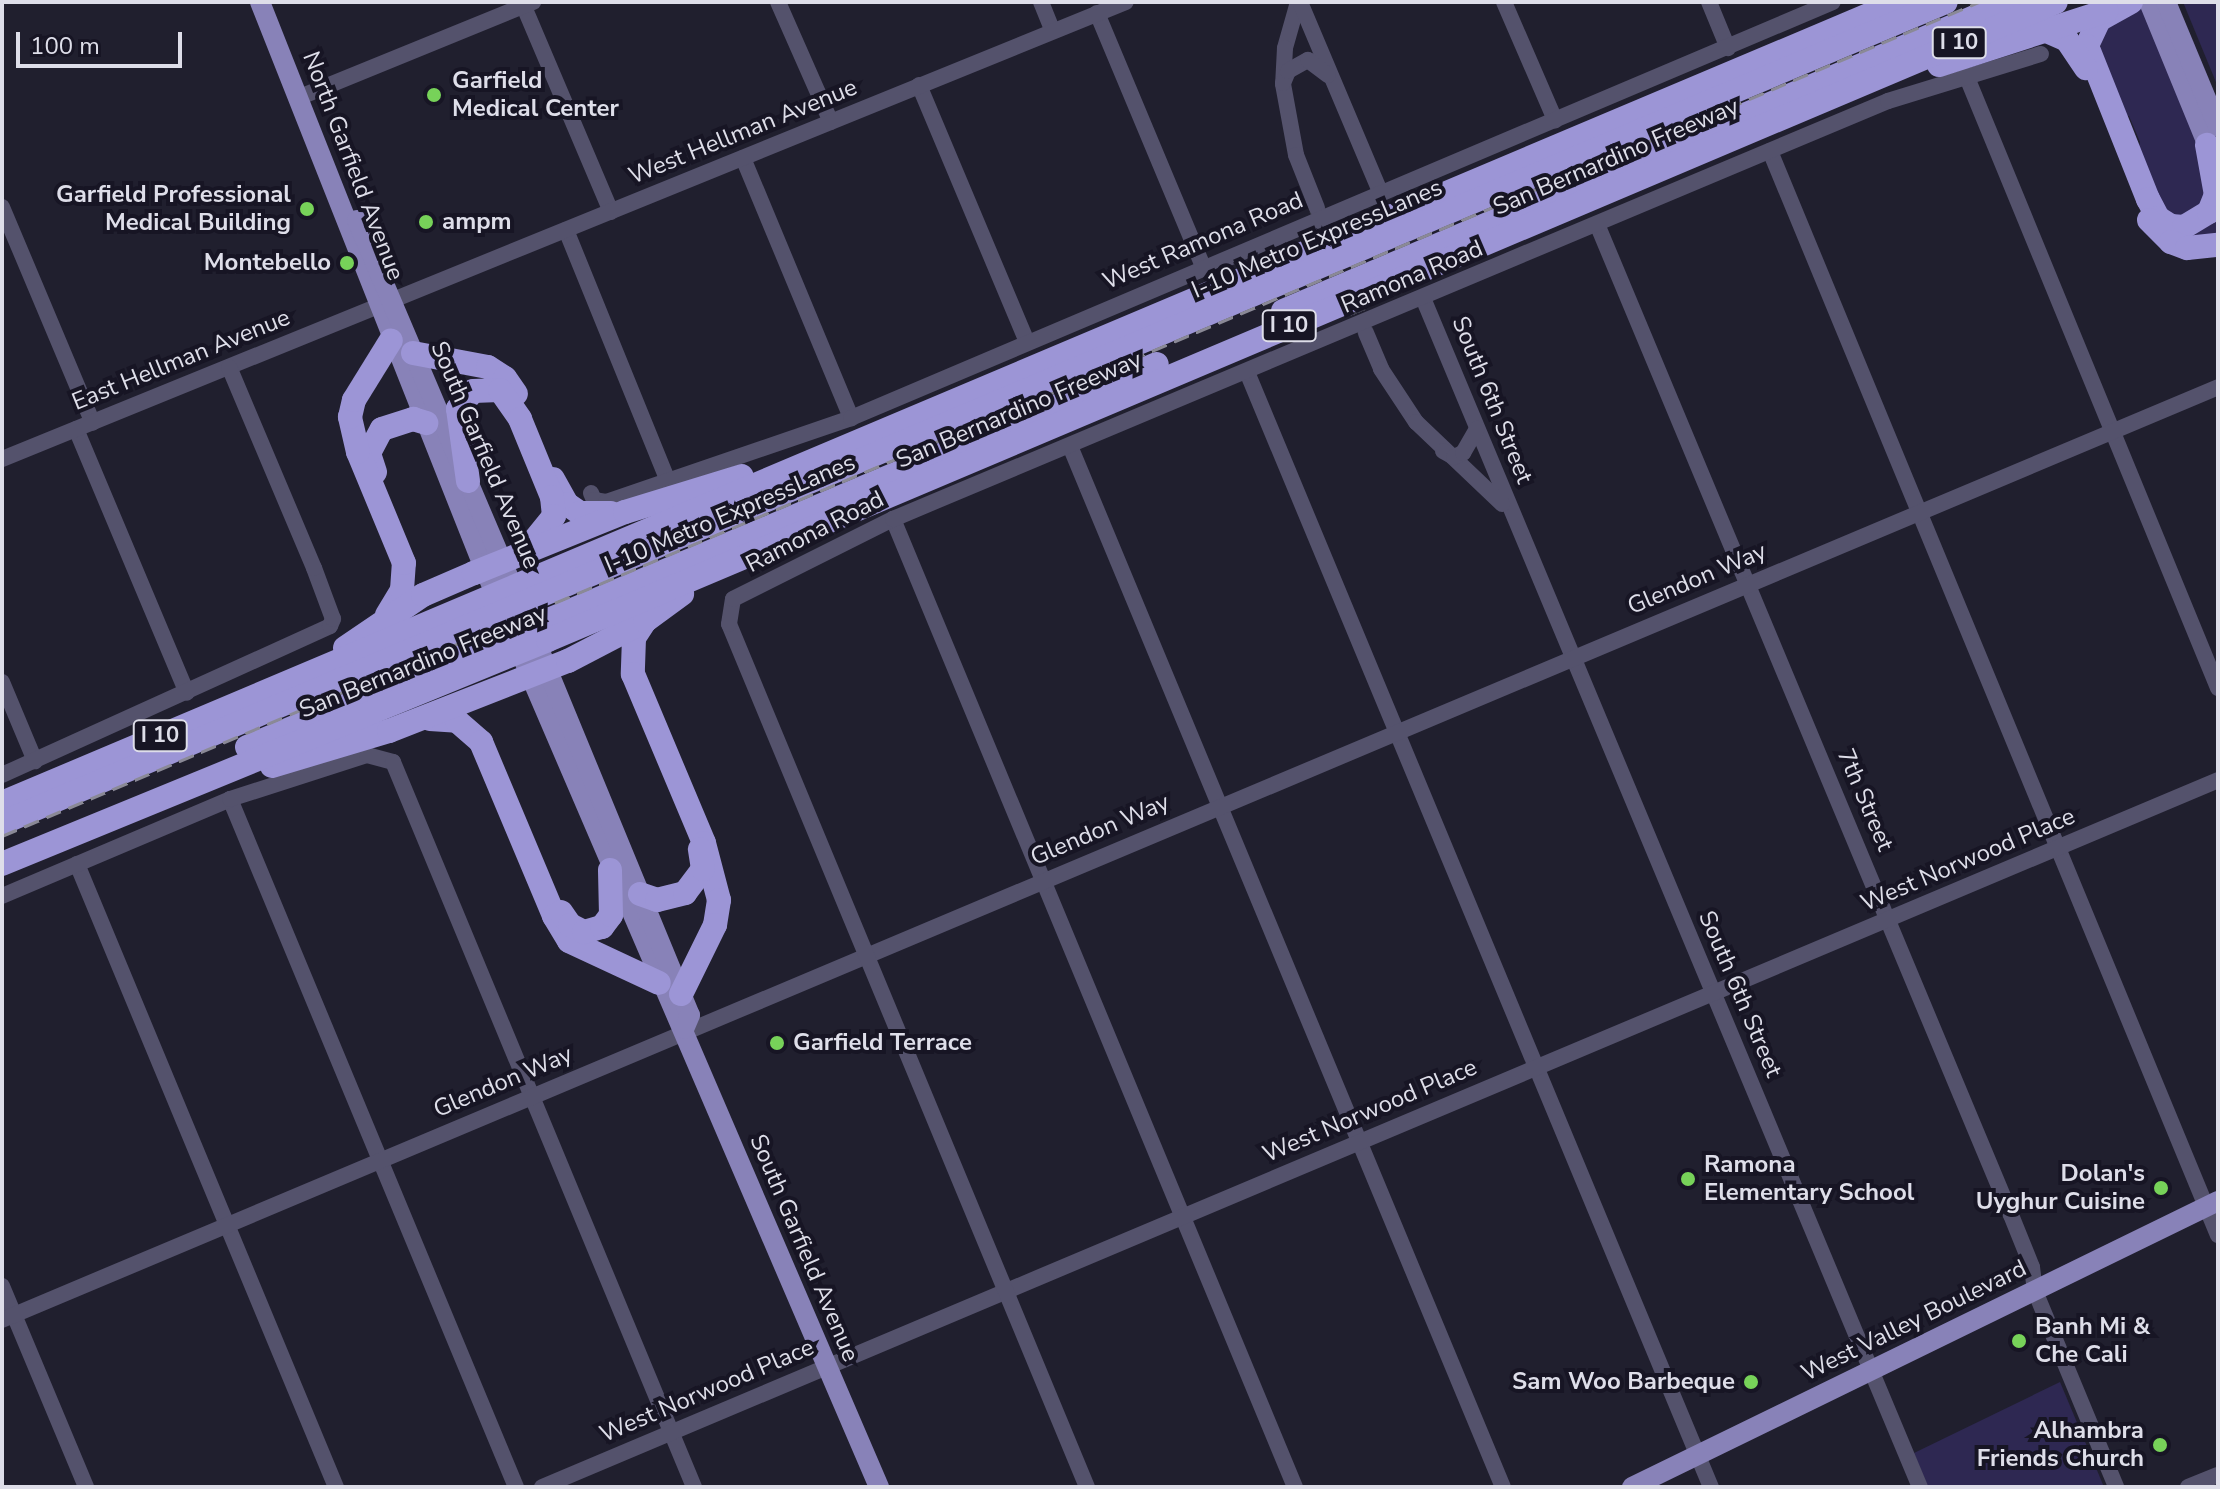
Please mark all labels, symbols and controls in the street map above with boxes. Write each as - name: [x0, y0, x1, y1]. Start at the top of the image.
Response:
- scale bar: [20, 16, 186, 66]
- road number: I 10: [1931, 25, 1987, 61]
- text: 100 m: [30, 30, 100, 62]
- street label: North Garfield Avenue: [296, 47, 410, 285]
- place label: Garfield Medical Center: [452, 67, 619, 123]
- street label: West Hellman Avenue: [625, 73, 861, 191]
- marker: Garfield Medical Center: [423, 84, 445, 106]
- street label: San Bernardino Freeway: [1489, 92, 1743, 222]
- street label: I-10 Metro ExpressLanes: [1187, 173, 1447, 305]
- place label: Garfield Professional Medical Building: [56, 181, 291, 237]
- street label: West Ramona Road: [1099, 186, 1307, 296]
- marker: Garfield Professional Medical Building: [298, 200, 316, 218]
- place label: ampm: [442, 208, 512, 236]
- marker: ampm: [417, 213, 435, 231]
- street label: Ramona Road: [1337, 234, 1487, 320]
- place label: Montebello: [204, 249, 331, 277]
- marker: Montebello: [338, 254, 356, 272]
- street label: East Hellman Avenue: [68, 303, 294, 417]
- road number: I 10: [1261, 308, 1317, 344]
- street label: South 6th Street: [1445, 312, 1539, 488]
- street label: South Garfield Avenue: [424, 337, 546, 573]
- street label: San Bernardino Freeway: [892, 345, 1146, 475]
- street label: I-10 Metro ExpressLanes: [600, 448, 860, 580]
- street label: Ramona Road: [741, 485, 889, 579]
- street label: Glendon Way: [1623, 537, 1771, 621]
- street label: San Bernardino Freeway: [295, 599, 551, 725]
- road number: I 10: [132, 718, 188, 754]
- street label: 7th Street: [1831, 745, 1899, 855]
- street label: Glendon Way: [1026, 788, 1174, 872]
- street label: West Norwood Place: [1857, 802, 2079, 918]
- street label: South 6th Street: [1692, 907, 1788, 1081]
- place label: Garfield Terrace: [793, 1029, 972, 1057]
- marker: Garfield Terrace: [768, 1034, 786, 1052]
- street label: Glendon Way: [429, 1040, 577, 1124]
- street label: West Norwood Place: [1259, 1053, 1481, 1169]
- street label: South Garfield Avenue: [743, 1130, 865, 1366]
- place label: Ramona Elementary School: [1704, 1151, 1914, 1207]
- place label: Dolan's Uyghur Cuisine: [1976, 1160, 2145, 1216]
- marker: Ramona Elementary School: [1679, 1170, 1697, 1188]
- marker: Dolan's Uyghur Cuisine: [2152, 1179, 2170, 1197]
- street label: West Valley Boulevard: [1797, 1254, 2031, 1388]
- place label: Banh Mi & Che Cali: [2035, 1313, 2150, 1369]
- marker: Banh Mi & Che Cali: [2010, 1332, 2028, 1350]
- street label: West Norwood Place: [596, 1333, 818, 1449]
- place label: Sam Woo Barbeque: [1512, 1368, 1735, 1396]
- marker: Sam Woo Barbeque: [1742, 1373, 1760, 1391]
- place label: Alhambra Friends Church: [1977, 1417, 2144, 1473]
- marker: Alhambra Friends Church: [2151, 1436, 2169, 1454]

